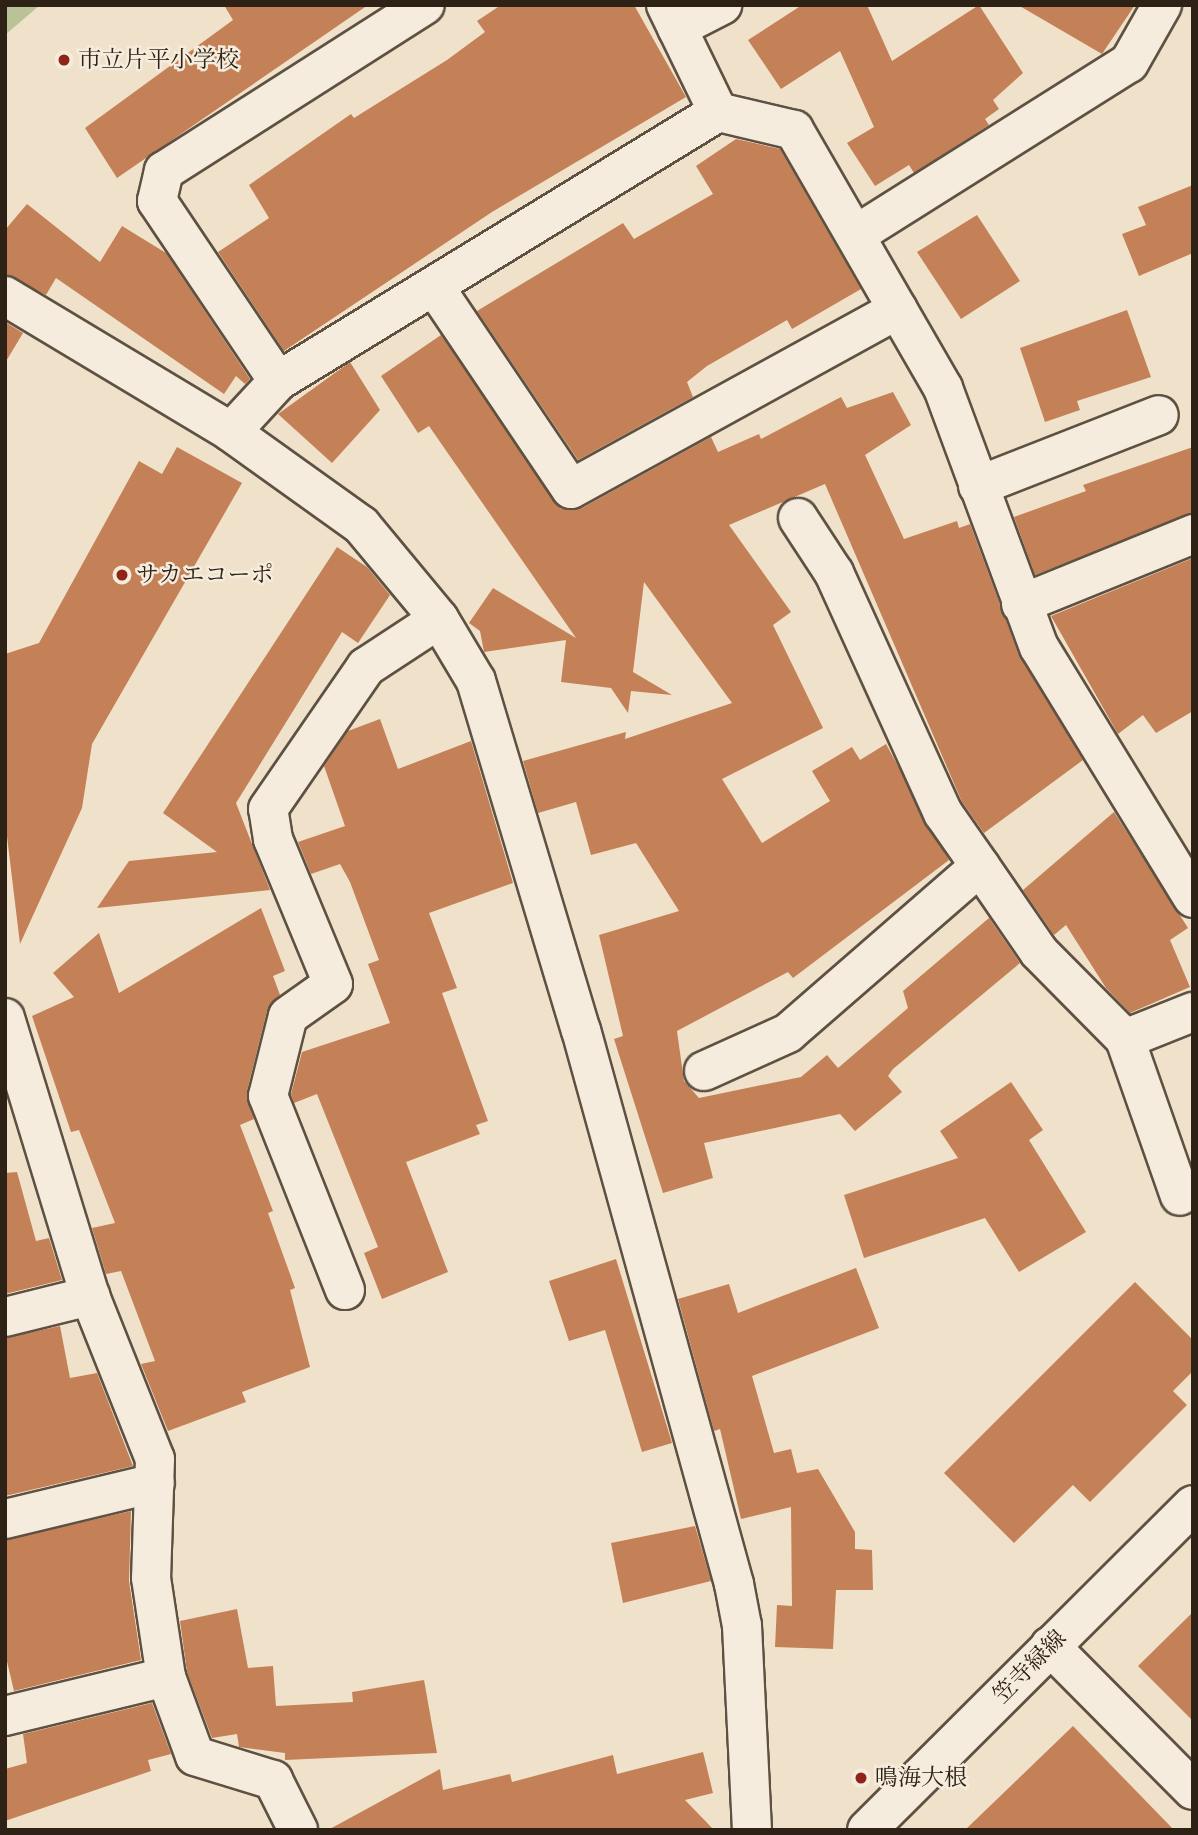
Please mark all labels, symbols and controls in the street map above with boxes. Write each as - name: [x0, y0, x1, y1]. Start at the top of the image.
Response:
- place label: 市立片平小学校: [78, 46, 239, 74]
- marker: 市立片平小学校: [56, 52, 72, 68]
- place label: サカエコーポ: [136, 561, 274, 589]
- marker: サカエコーポ: [114, 567, 130, 583]
- street label: 笠寺緑線: [988, 1625, 1072, 1709]
- place label: 鳴海大根: [875, 1764, 967, 1792]
- marker: 鳴海大根: [853, 1770, 869, 1786]

